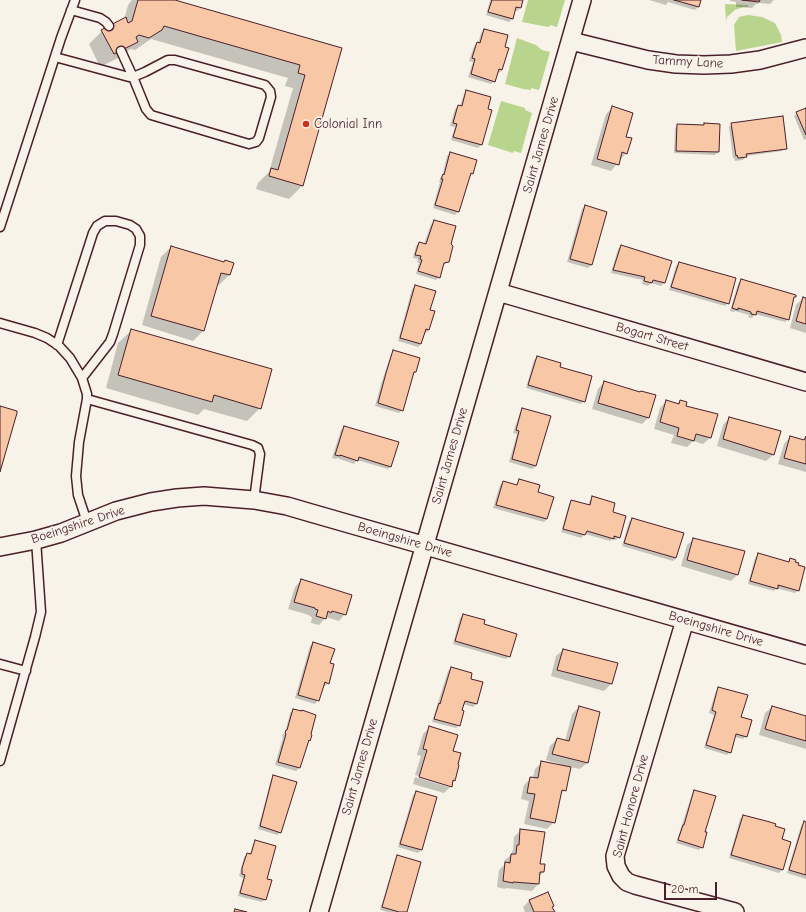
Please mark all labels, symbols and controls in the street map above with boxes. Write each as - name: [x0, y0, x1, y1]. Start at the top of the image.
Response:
- street label: Tammy Lane: [652, 52, 724, 72]
- street label: Saint James Drive: [520, 95, 562, 195]
- place label: Colonial Inn: [314, 116, 382, 132]
- marker: Colonial Inn: [301, 119, 311, 129]
- street label: Bogart Street: [614, 319, 690, 355]
- street label: Saint James Drive: [429, 406, 471, 506]
- street label: Boeingshire Drive: [29, 503, 127, 547]
- street label: Boeingshire Drive: [356, 519, 454, 561]
- street label: Boeingshire Drive: [667, 608, 765, 650]
- street label: Saint James Drive: [339, 717, 381, 817]
- street label: Saint Honore Drive: [610, 753, 652, 859]
- scale bar: [666, 874, 719, 900]
- text: 20 m: [671, 882, 699, 896]

